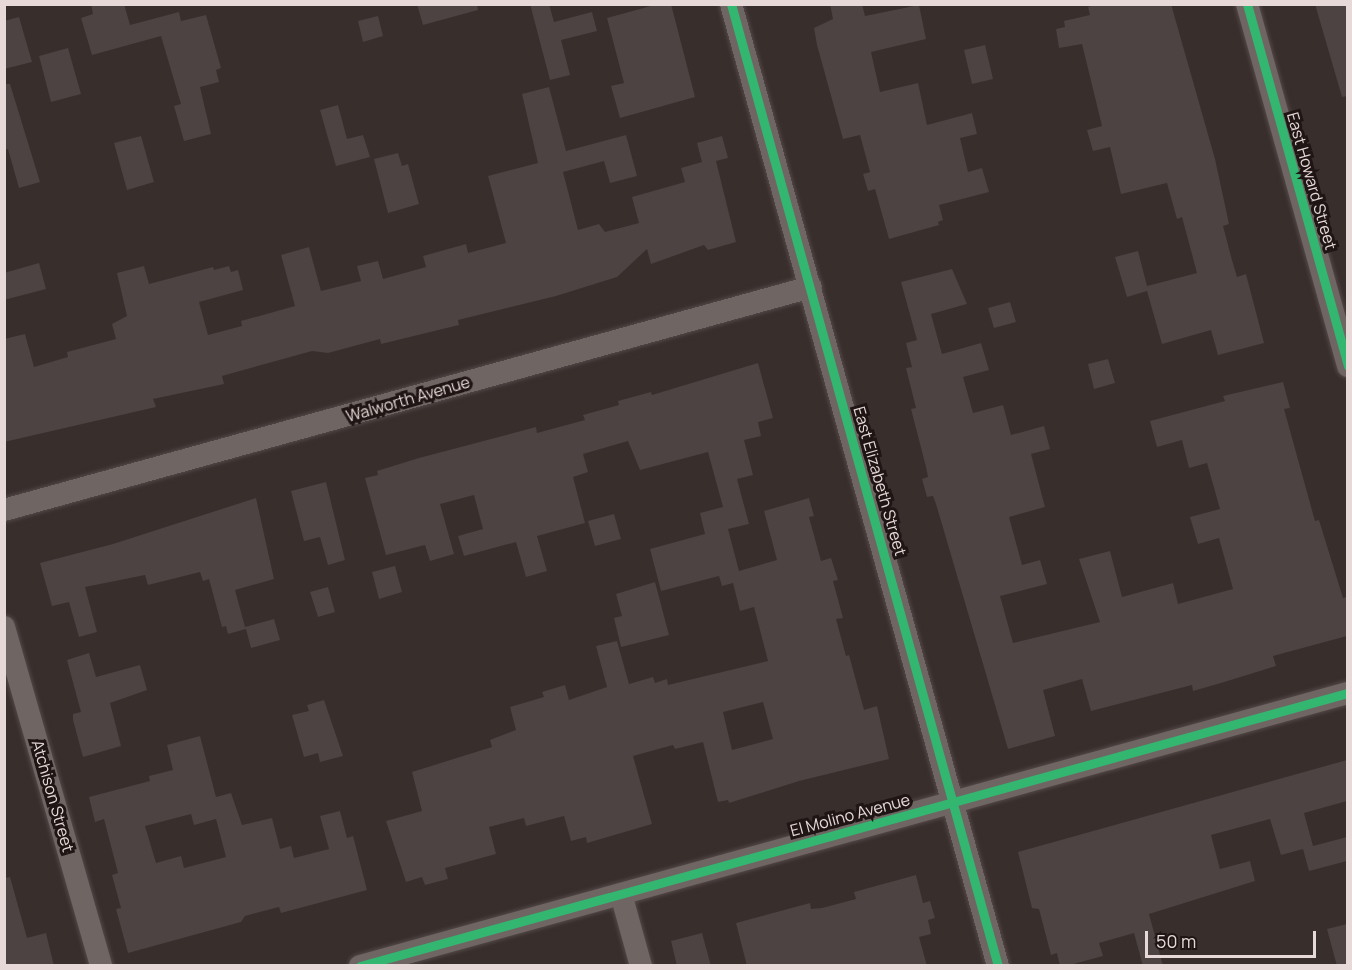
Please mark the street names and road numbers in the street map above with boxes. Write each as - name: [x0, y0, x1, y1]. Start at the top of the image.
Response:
- street label: East Howard Street: [1283, 110, 1341, 252]
- street label: Walworth Avenue: [344, 372, 472, 426]
- street label: East Elizabeth Street: [849, 404, 911, 558]
- street label: Atchison Street: [28, 738, 78, 854]
- street label: El Molino Avenue: [788, 790, 912, 840]

